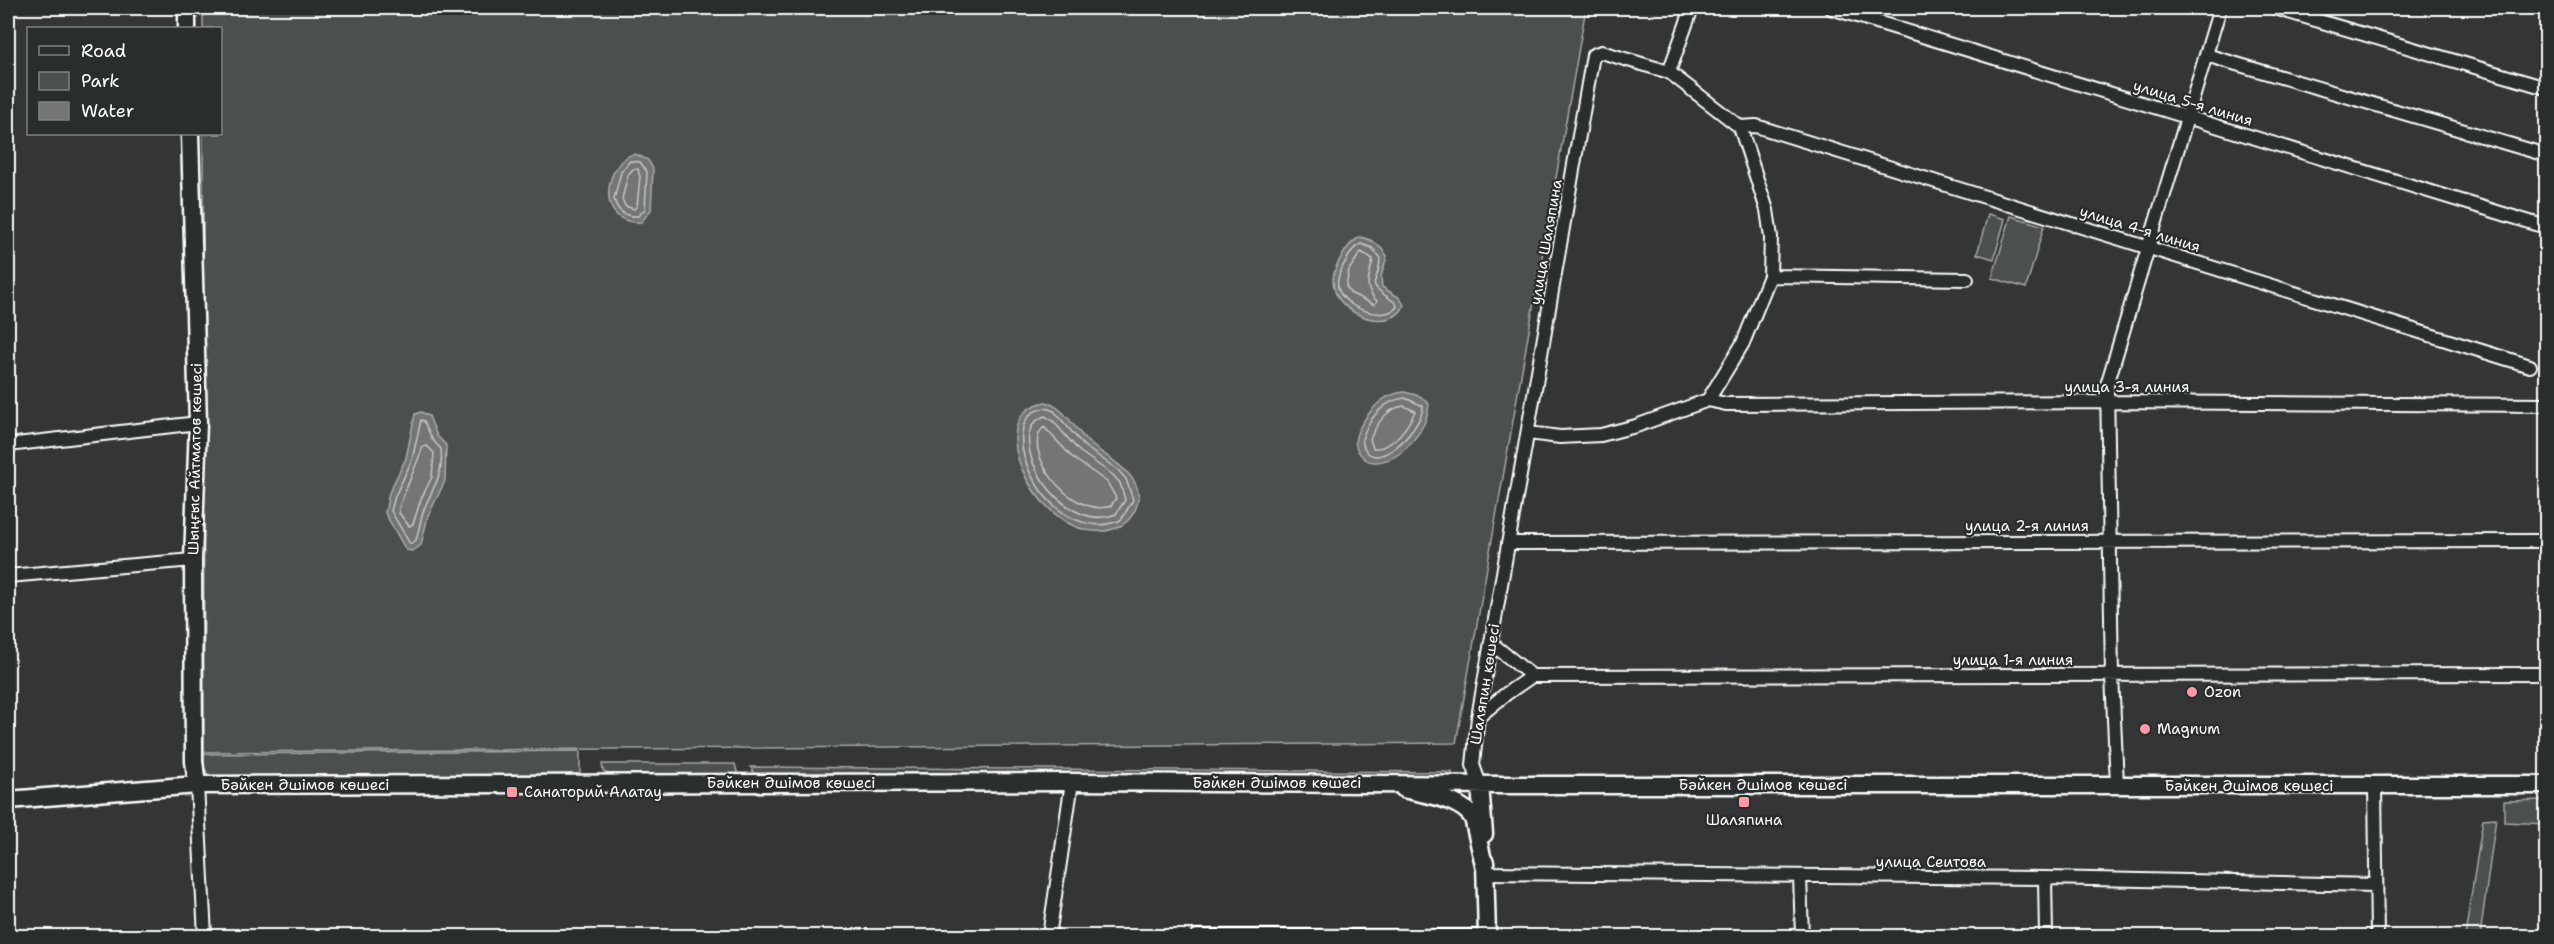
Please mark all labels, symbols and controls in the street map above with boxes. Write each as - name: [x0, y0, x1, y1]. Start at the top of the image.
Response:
- legend: [27, 27, 222, 135]
- text: Road: [81, 39, 126, 63]
- text: Park: [81, 69, 120, 93]
- street label: улица 5-я линия: [2131, 75, 2255, 131]
- text: Water: [81, 99, 134, 123]
- street label: улица Шаляпина: [1525, 177, 1567, 306]
- street label: улица 4-я линия: [2077, 201, 2203, 257]
- street label: Шыңғыс Айтматов көшесі: [183, 363, 207, 555]
- street label: улица 3-я линия: [2064, 377, 2190, 397]
- street label: улица 2-я линия: [1965, 516, 2089, 536]
- street label: Шаляпин көшесі: [1466, 622, 1504, 746]
- street label: улица 1-я линия: [1953, 650, 2073, 670]
- place label: Ozon: [2204, 682, 2241, 702]
- marker: Ozon: [2185, 685, 2199, 699]
- place label: Magnum: [2157, 719, 2220, 739]
- marker: Magnum: [2138, 722, 2152, 736]
- street label: Бәйкен Әшімов көшесі: [707, 773, 875, 793]
- street label: Бәйкен Әшімов көшесі: [1193, 773, 1361, 793]
- street label: Бәйкен Әшімов көшесі: [221, 775, 389, 795]
- street label: Бәйкен Әшімов көшесі: [1679, 775, 1847, 795]
- street label: Бәйкен Әшімов көшесі: [2165, 776, 2333, 796]
- place label: Санаторий Алатау: [524, 782, 662, 802]
- marker: Санаторий Алатау: [505, 785, 519, 799]
- marker: Шаляпина: [1737, 795, 1751, 809]
- place label: Шаляпина: [1706, 810, 1783, 830]
- street label: улица Сеитова: [1876, 852, 1987, 872]

